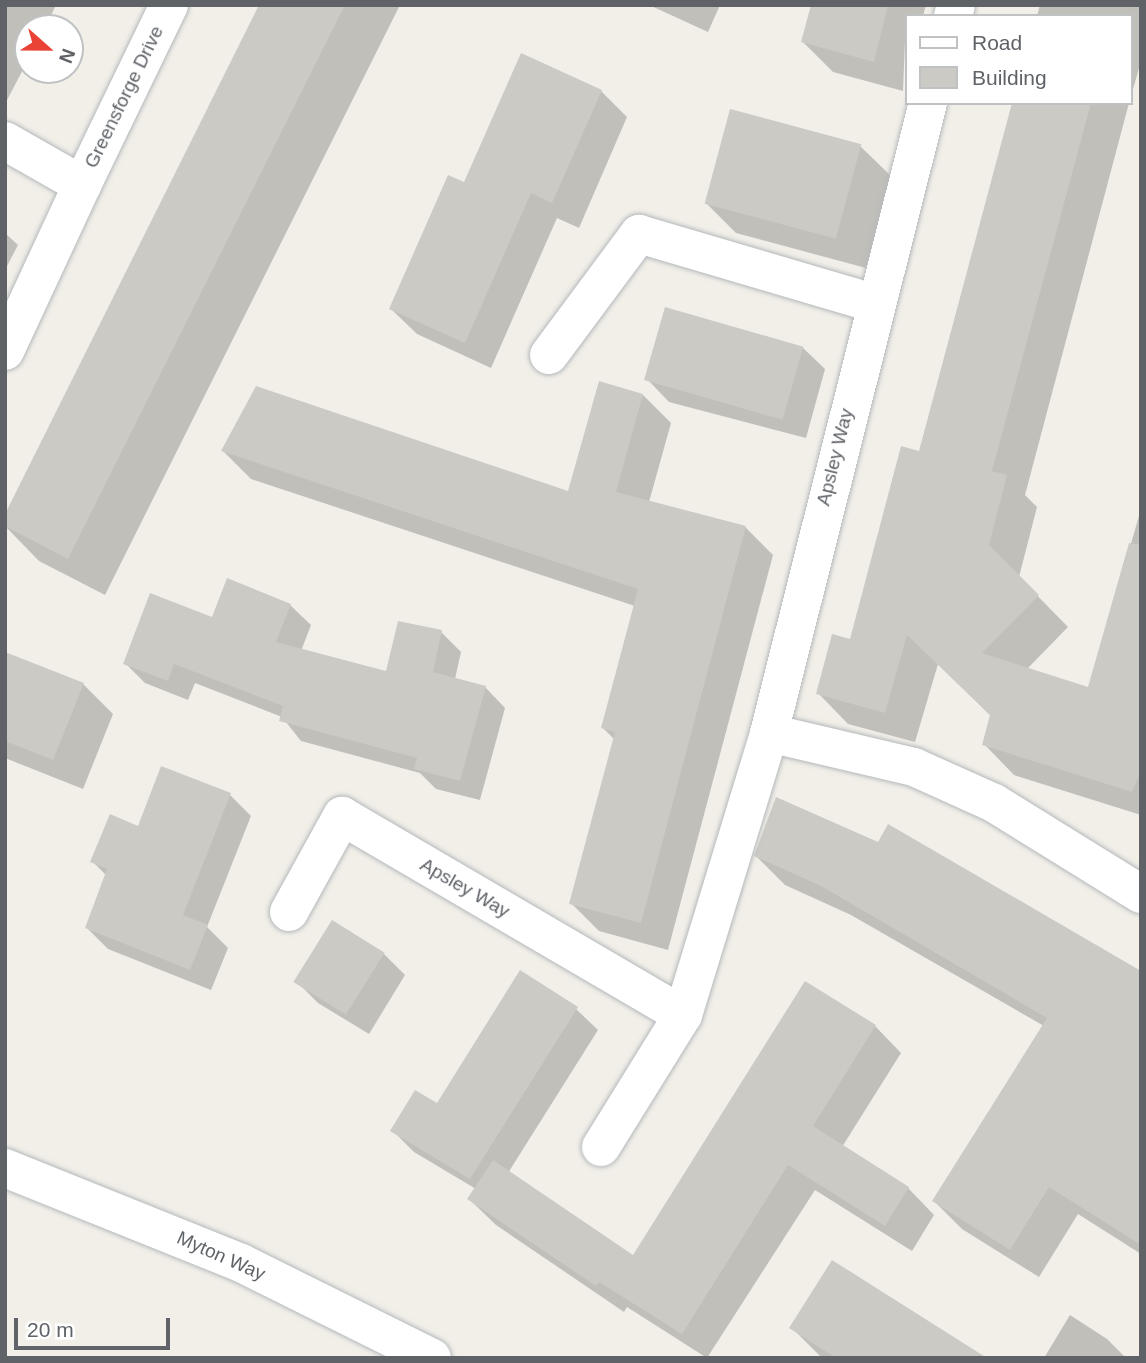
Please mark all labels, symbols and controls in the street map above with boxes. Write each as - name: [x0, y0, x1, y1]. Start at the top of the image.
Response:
- north arrow: [14, 14, 84, 84]
- legend: [904, 14, 1132, 105]
- street label: Greensforge Drive: [80, 22, 168, 172]
- text: Road: [972, 31, 1022, 54]
- text: N: [55, 46, 79, 66]
- text: Building: [972, 66, 1047, 89]
- street label: Apsley Way: [812, 406, 858, 508]
- street label: Apsley Way: [416, 853, 514, 923]
- street label: Myton Way: [173, 1226, 269, 1286]
- scale bar: [18, 1304, 173, 1348]
- text: 20 m: [27, 1318, 74, 1341]

